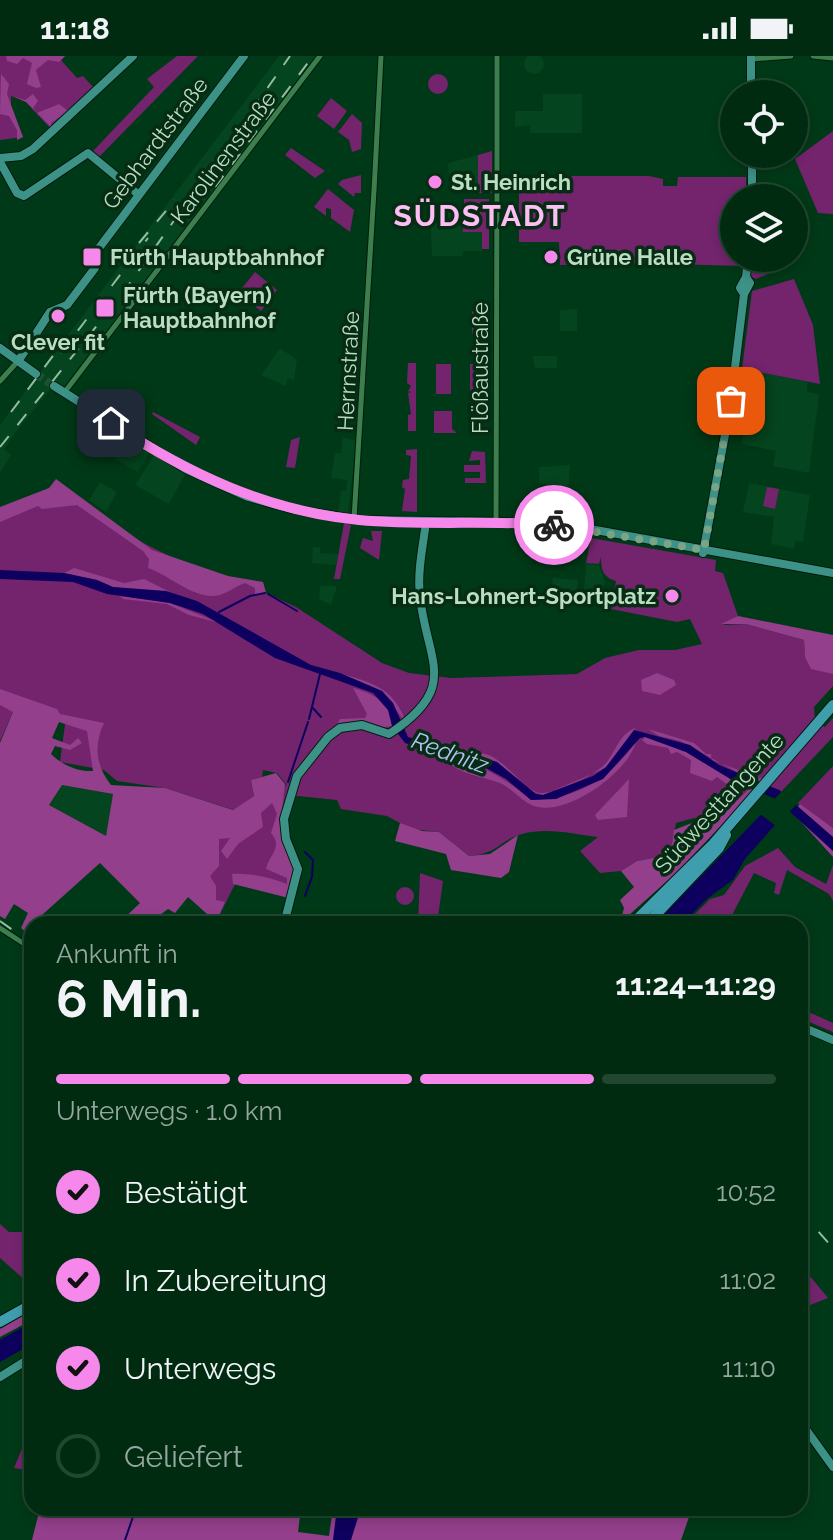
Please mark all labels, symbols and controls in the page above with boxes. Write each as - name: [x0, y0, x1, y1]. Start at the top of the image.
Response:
- text: 11:18: [40, 11, 110, 46]
- street label: Gebhardtstraße: [97, 72, 213, 214]
- map controls: [720, 80, 808, 272]
- button: locate: [720, 80, 808, 168]
- street label: Karolinenstraße: [165, 86, 281, 228]
- place label: St. Heinrich: [451, 169, 571, 195]
- marker: St. Heinrich: [426, 173, 444, 191]
- button: layers: [720, 184, 808, 272]
- district label: SÜDSTADT: [393, 198, 567, 233]
- place label: Fürth Hauptbahnhof: [110, 244, 325, 270]
- place label: Grüne Halle: [567, 244, 693, 270]
- marker: Fürth Hauptbahnhof: [81, 246, 103, 268]
- marker: Grüne Halle: [542, 248, 560, 266]
- place label: Fürth (Bayern) Hauptbahnhof: [123, 282, 276, 333]
- marker: Fürth (Bayern) Hauptbahnhof: [94, 297, 116, 319]
- street label: Flößaustraße: [467, 302, 493, 434]
- marker: Clever fit: [49, 307, 67, 325]
- street label: Herrnstraße: [332, 310, 364, 432]
- place label: Clever fit: [11, 329, 106, 355]
- pin: [697, 367, 765, 435]
- icon: bag: [709, 379, 753, 423]
- pin: [77, 389, 145, 457]
- icon: home: [89, 401, 133, 445]
- courier: [514, 485, 594, 565]
- icon: bike: [532, 503, 576, 547]
- place label: Hans-Lohnert-Sportplatz: [391, 583, 656, 609]
- marker: Hans-Lohnert-Sportplatz: [663, 587, 681, 605]
- water label: Rednitz: [408, 725, 493, 780]
- street label: Südwesttangente: [649, 727, 789, 879]
- text: Ankunft in: [56, 939, 178, 969]
- text: 11:24–11:29: [615, 967, 776, 1002]
- text: 6 Min.: [56, 968, 201, 1029]
- text: Unterwegs · 1.0 km: [56, 1096, 282, 1126]
- icon: check: [56, 1170, 100, 1214]
- text: Bestätigt: [124, 1175, 248, 1210]
- text: 10:52: [716, 1177, 776, 1207]
- icon: check: [56, 1258, 100, 1302]
- text: In Zubereitung: [124, 1263, 327, 1298]
- text: 11:02: [719, 1265, 776, 1295]
- icon: check: [56, 1346, 100, 1390]
- text: Unterwegs: [124, 1351, 276, 1386]
- text: 11:10: [722, 1353, 776, 1383]
- text: Geliefert: [124, 1439, 243, 1474]

